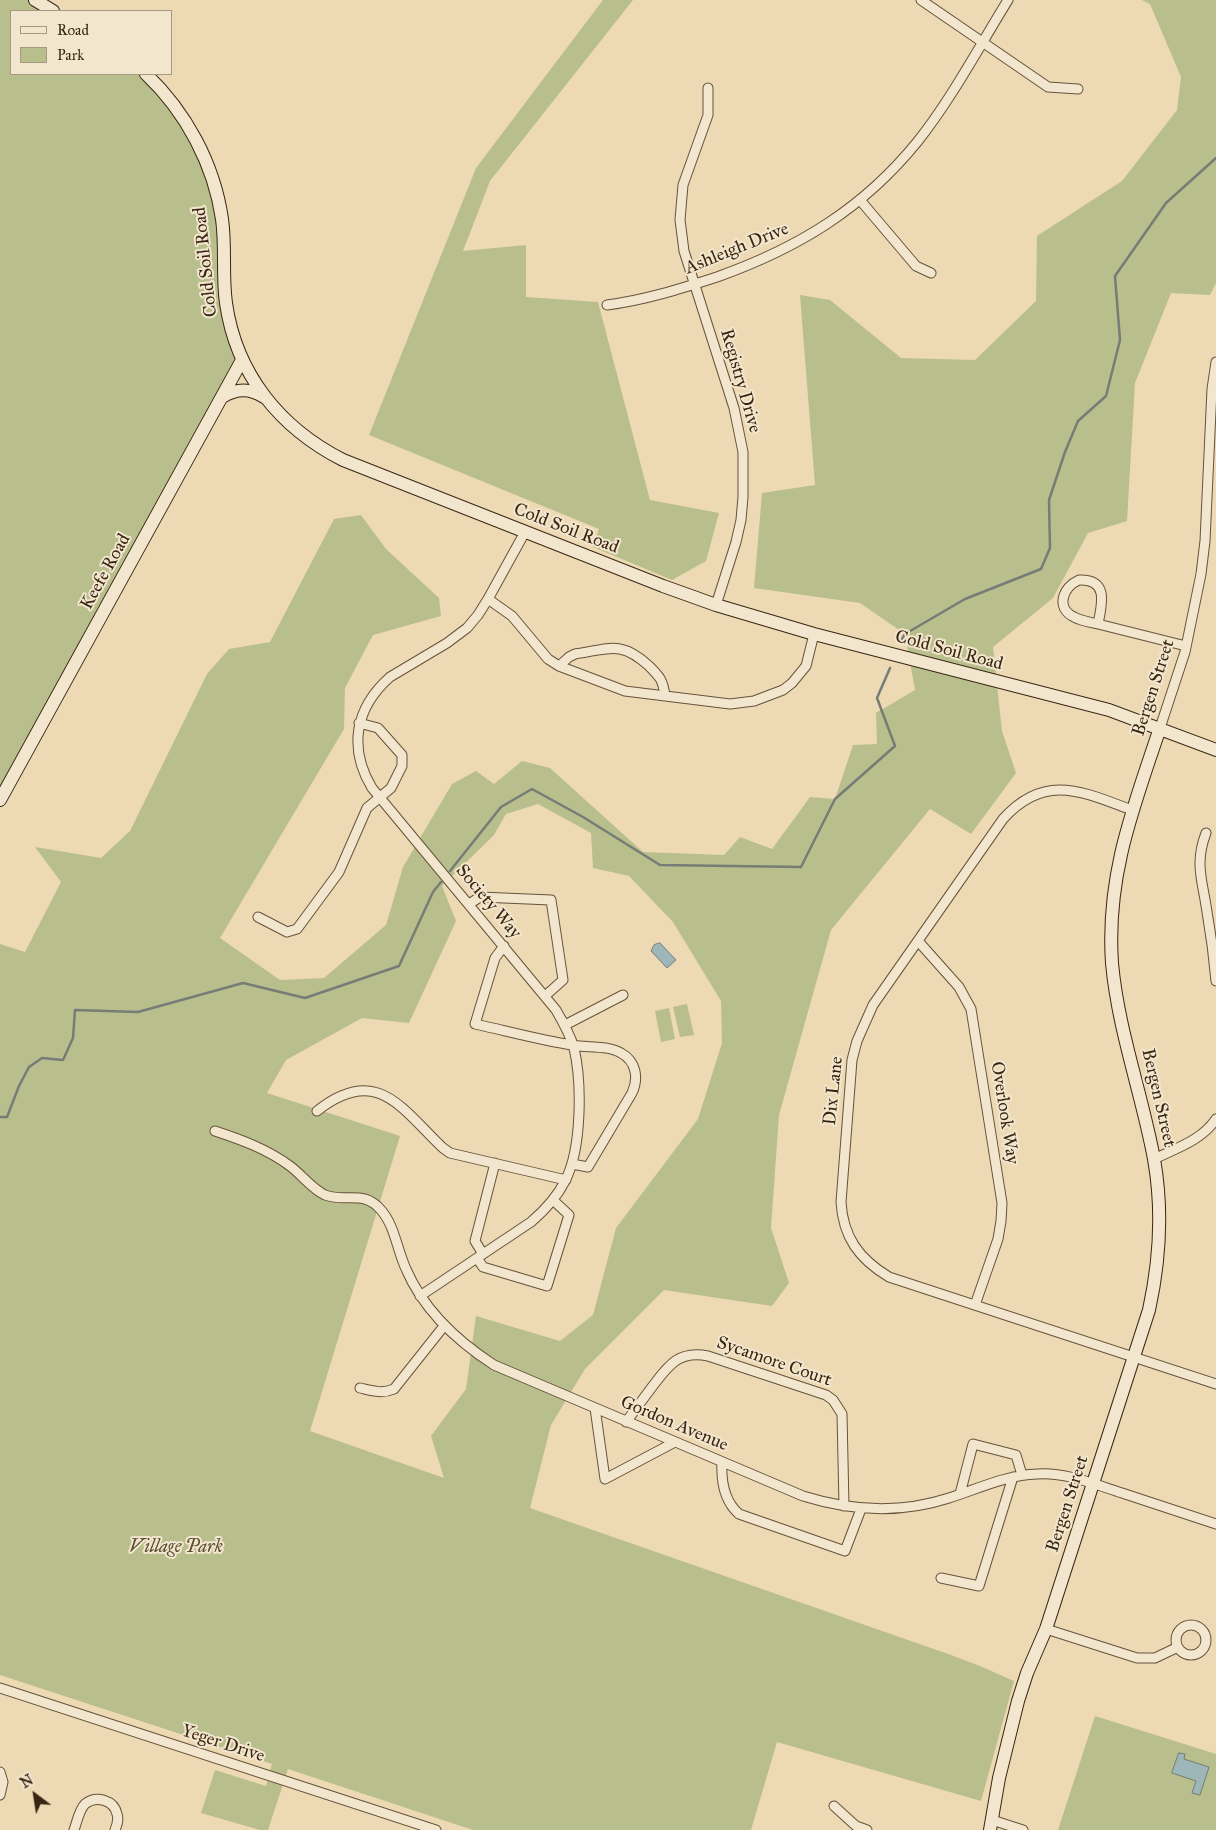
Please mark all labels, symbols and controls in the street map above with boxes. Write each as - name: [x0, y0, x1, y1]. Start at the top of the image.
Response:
- legend: [10, 10, 172, 75]
- text: Road: [57, 21, 89, 39]
- text: Park: [57, 46, 84, 64]
- street label: Cold Soil Road: [189, 206, 223, 318]
- street label: Ashleigh Drive: [682, 218, 792, 280]
- street label: Registry Drive: [715, 327, 765, 435]
- street label: Cold Soil Road: [510, 499, 622, 559]
- street label: Keefe Road: [76, 530, 136, 614]
- street label: Cold Soil Road: [893, 626, 1005, 676]
- street label: Bergen Street: [1128, 637, 1180, 739]
- street label: Society Way: [451, 860, 525, 944]
- street label: Bergen Street: [1136, 1047, 1180, 1149]
- street label: Dix Lane: [820, 1055, 848, 1127]
- street label: Overlook Way: [985, 1060, 1023, 1166]
- street label: Sycamore Court: [714, 1332, 834, 1392]
- street label: Gordon Avenue: [617, 1392, 731, 1456]
- street label: Bergen Street: [1042, 1453, 1094, 1555]
- park label: Village Park: [129, 1537, 223, 1559]
- street label: Yeger Drive: [179, 1720, 267, 1768]
- north arrow: [10, 1770, 60, 1820]
- text: N: [18, 1771, 36, 1792]

